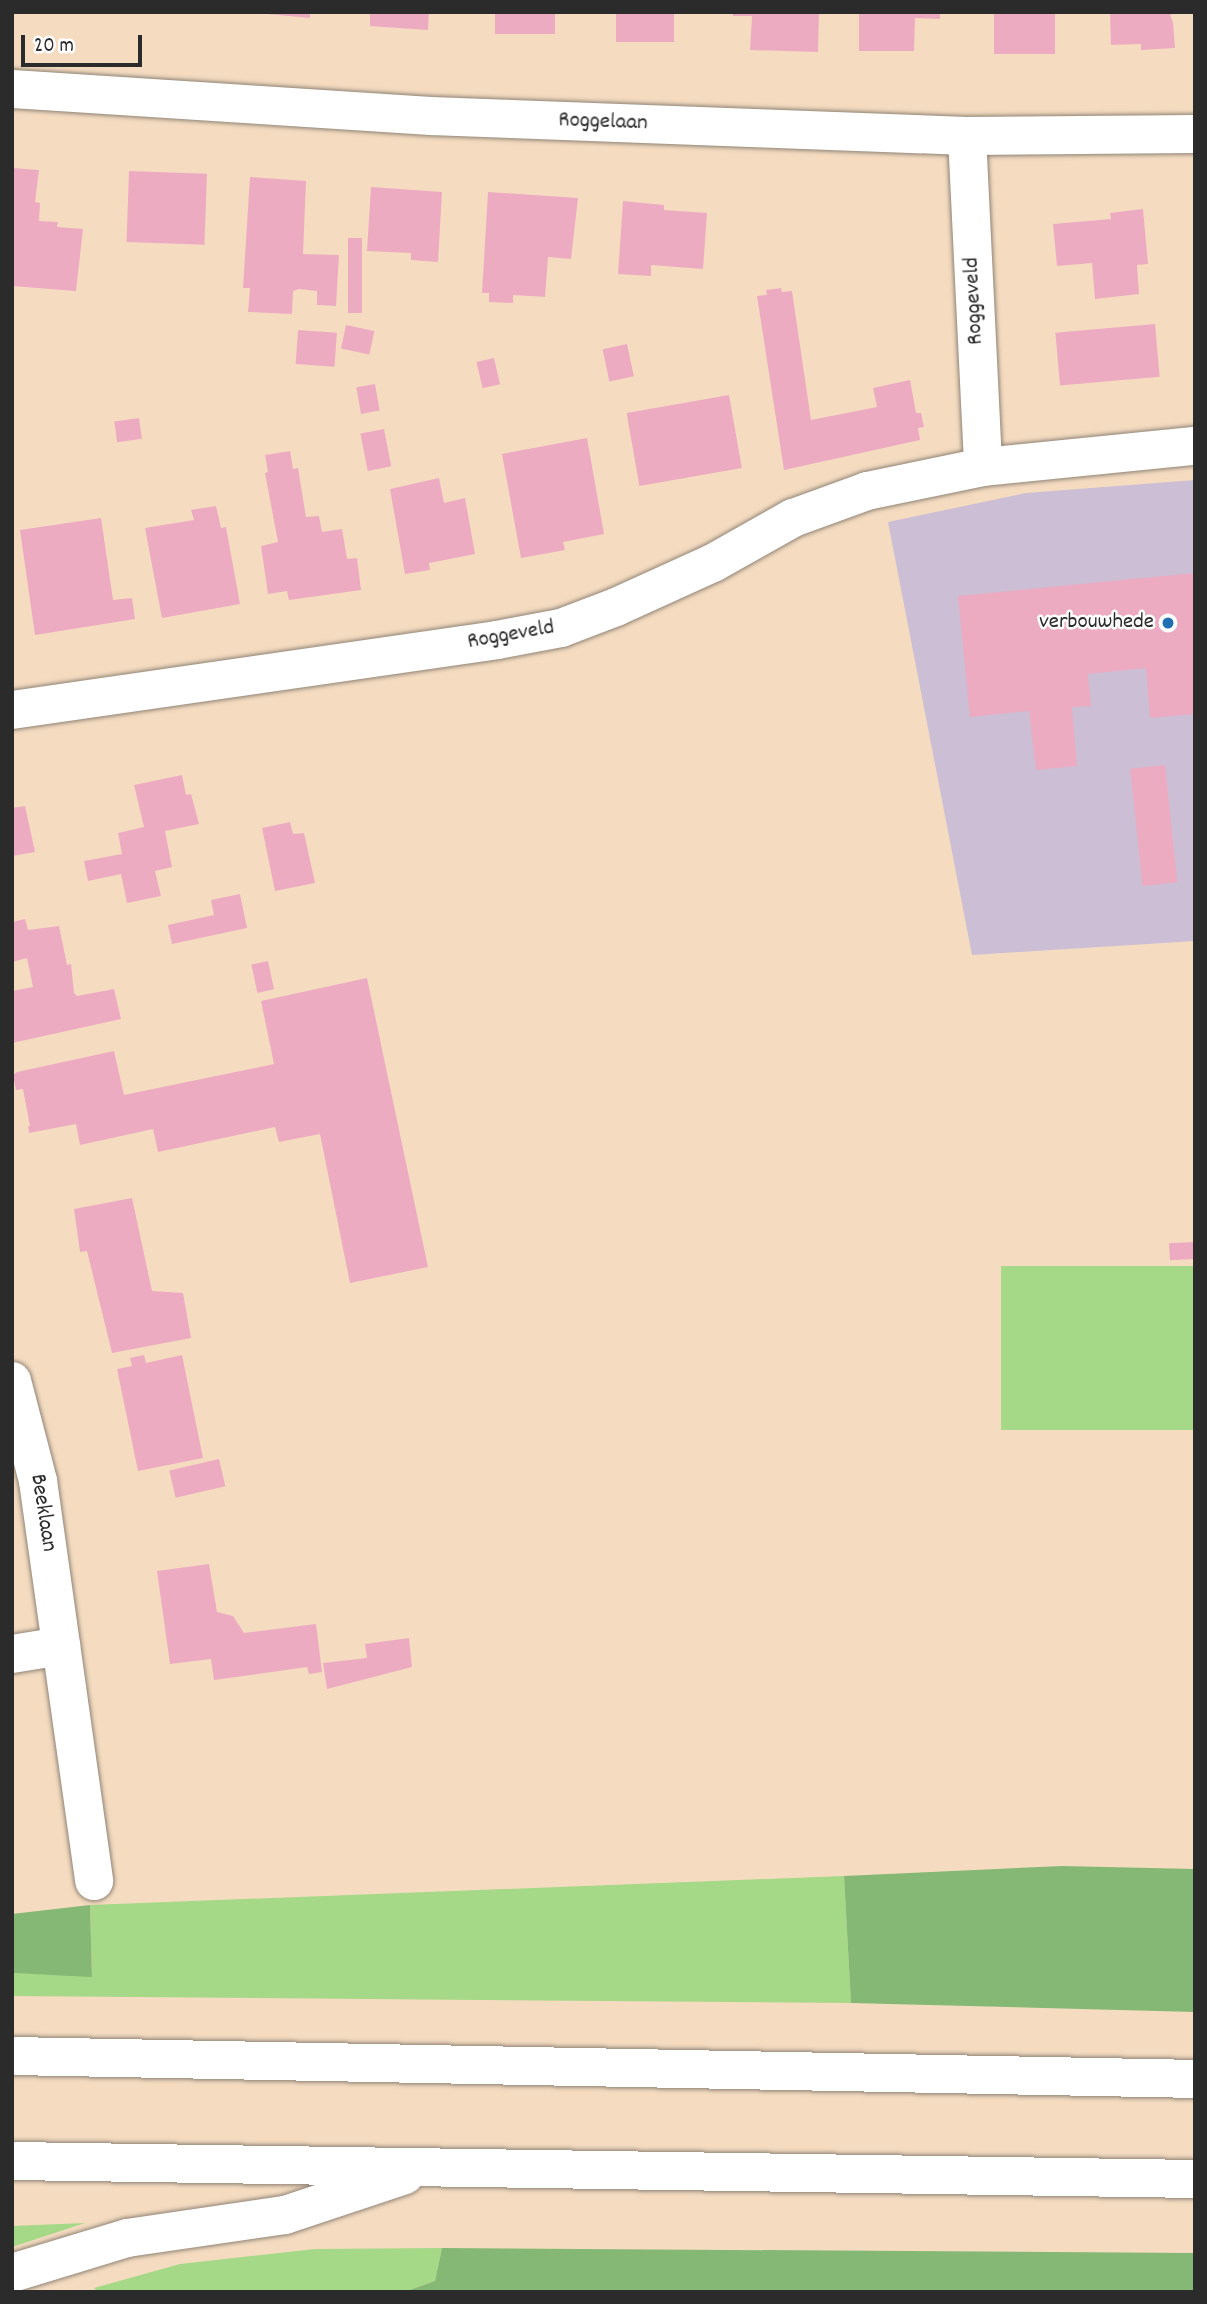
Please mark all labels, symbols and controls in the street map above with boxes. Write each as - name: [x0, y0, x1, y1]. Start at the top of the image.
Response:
- scale bar: [24, 21, 145, 65]
- text: 20 m: [34, 32, 74, 62]
- street label: Roggelaan: [558, 108, 648, 138]
- street label: Roggeveld: [959, 256, 991, 346]
- place label: verbouwhede: [1039, 609, 1154, 637]
- street label: Roggeveld: [465, 615, 557, 657]
- marker: verbouwhede: [1160, 615, 1176, 631]
- street label: Beeklaan: [22, 1472, 62, 1554]

